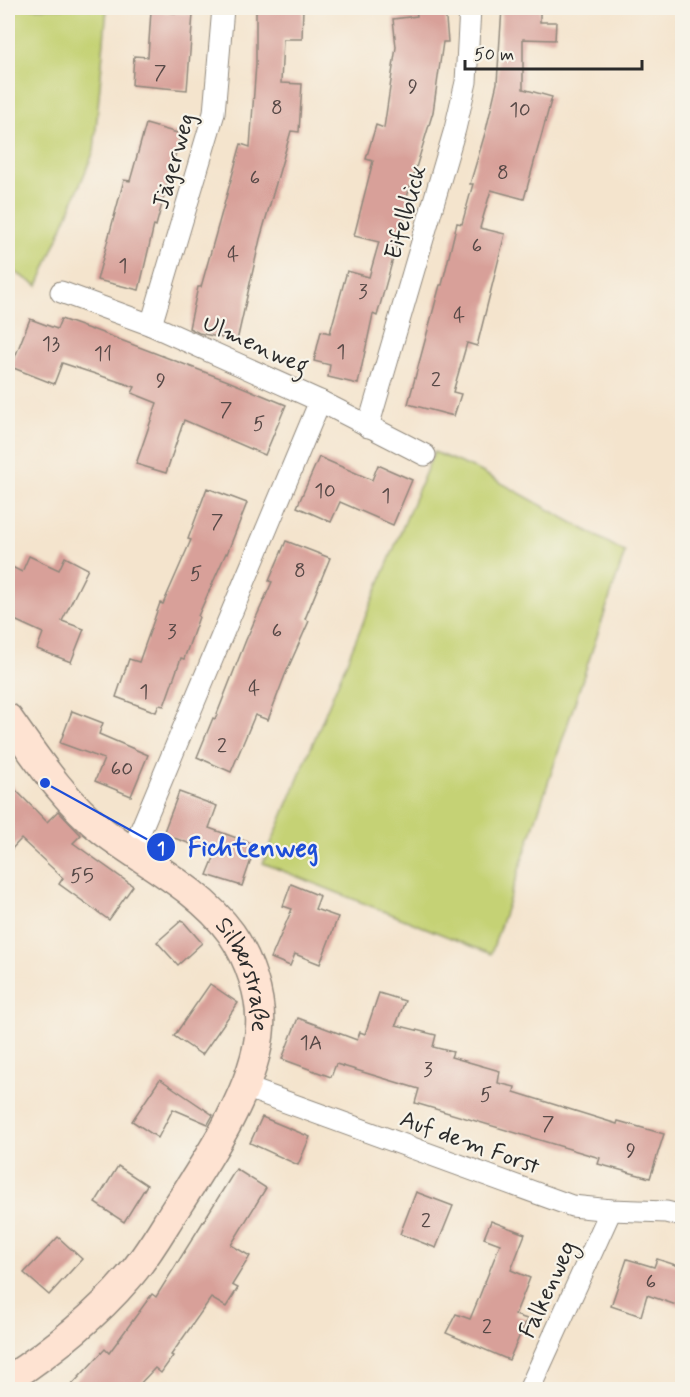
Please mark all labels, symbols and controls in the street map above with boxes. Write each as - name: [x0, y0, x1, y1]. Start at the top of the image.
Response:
- scale bar: [465, 33, 642, 71]
- text: 50 m: [474, 43, 514, 67]
- house number: 7: [154, 59, 167, 87]
- house number: 9: [408, 73, 418, 101]
- house number: 8: [271, 94, 283, 122]
- house number: 10: [509, 96, 531, 124]
- street label: Jägerweg: [146, 110, 203, 213]
- house number: 8: [497, 159, 509, 187]
- street label: Eifelblick: [378, 162, 435, 263]
- house number: 6: [250, 164, 260, 192]
- house number: 6: [472, 232, 482, 260]
- house number: 4: [227, 241, 239, 269]
- house number: 1: [118, 252, 128, 280]
- house number: 3: [358, 278, 368, 306]
- house number: 4: [453, 302, 465, 330]
- street label: Ulmenweg: [196, 308, 313, 385]
- house number: 13: [42, 330, 60, 358]
- house number: 1: [336, 338, 346, 366]
- house number: 11: [94, 340, 112, 368]
- house number: 2: [431, 366, 441, 394]
- house number: 9: [156, 367, 166, 395]
- house number: 7: [220, 396, 233, 424]
- house number: 5: [253, 410, 265, 438]
- house number: 10: [314, 477, 336, 505]
- house number: 1: [381, 482, 391, 510]
- house number: 7: [211, 508, 224, 536]
- house number: 8: [294, 557, 306, 585]
- house number: 5: [190, 560, 202, 588]
- house number: 6: [272, 617, 282, 645]
- house number: 3: [167, 618, 177, 646]
- house number: 4: [248, 675, 260, 703]
- house number: 1: [139, 678, 149, 706]
- house number: 2: [217, 732, 227, 760]
- house number: 60: [111, 755, 133, 783]
- callout: Fichtenweg: [146, 825, 331, 869]
- text: Fichtenweg: [188, 832, 318, 867]
- text: 1: [157, 837, 165, 861]
- house number: 55: [70, 862, 94, 890]
- street label: Silberstraße: [208, 911, 274, 1033]
- house number: 1A: [299, 1029, 323, 1057]
- house number: 3: [423, 1056, 433, 1084]
- house number: 5: [480, 1081, 492, 1109]
- street label: Auf dem Forst: [395, 1104, 544, 1183]
- house number: 7: [542, 1110, 555, 1138]
- house number: 9: [626, 1137, 636, 1165]
- house number: 2: [421, 1207, 431, 1235]
- street label: Falkenweg: [512, 1236, 586, 1344]
- house number: 6: [646, 1268, 656, 1296]
- house number: 2: [482, 1313, 492, 1341]

